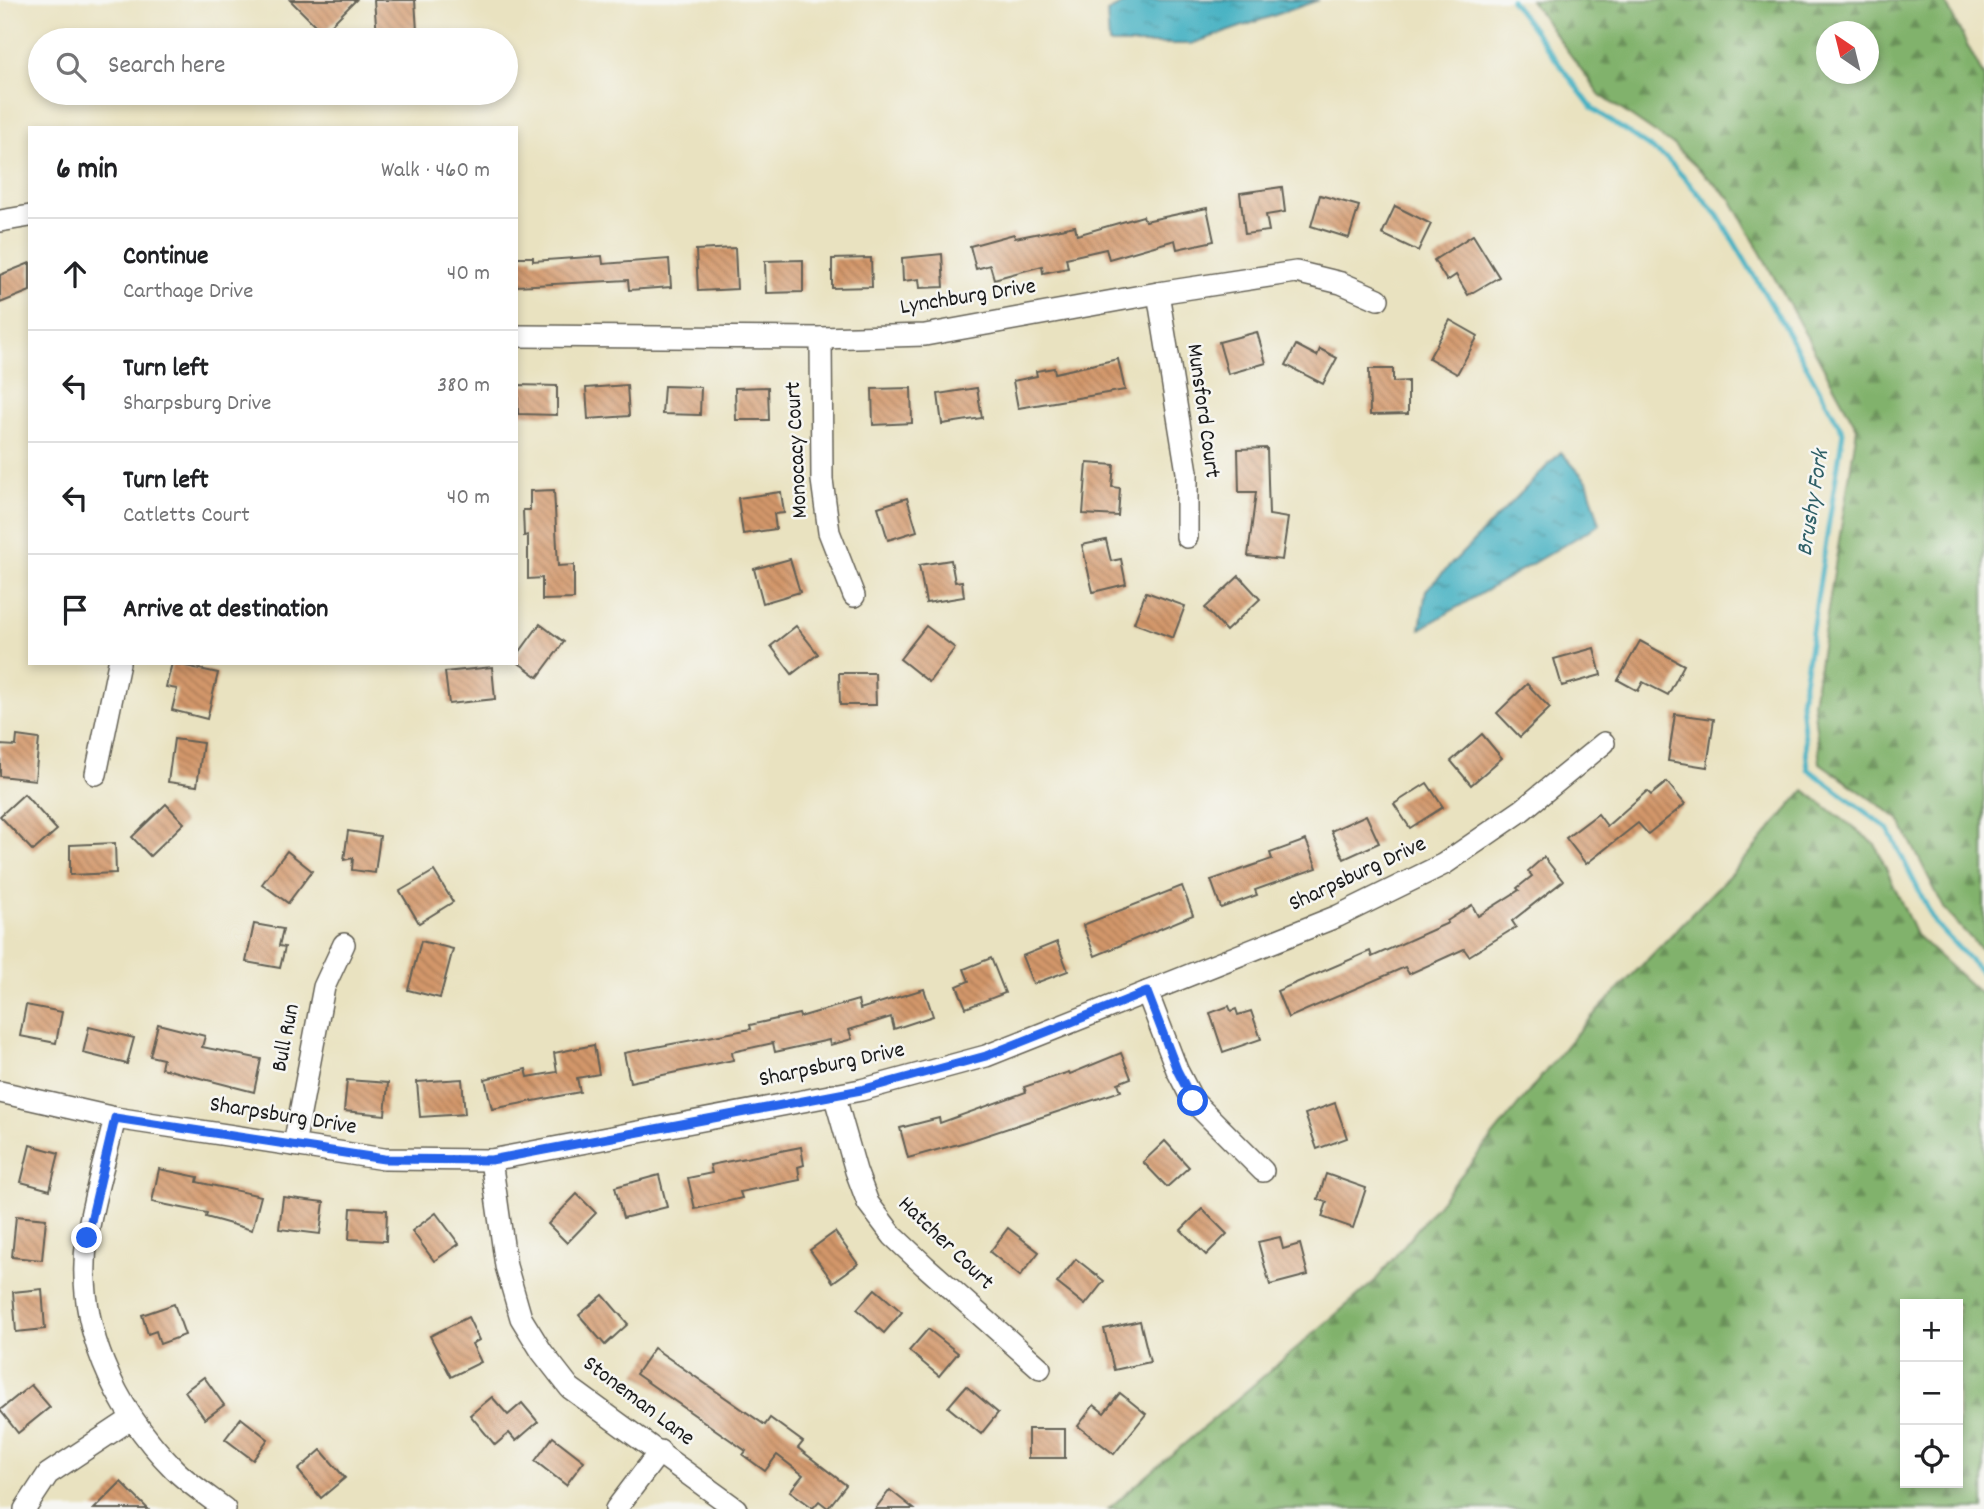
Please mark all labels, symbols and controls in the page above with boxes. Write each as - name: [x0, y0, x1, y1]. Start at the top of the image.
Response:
- north arrow: [1816, 21, 1879, 84]
- search box: [28, 28, 518, 105]
- icon: search: [52, 48, 90, 86]
- text: Search here: [108, 48, 226, 85]
- text: 6 min: [56, 150, 118, 193]
- text: Walk · 460 m: [381, 155, 490, 188]
- text: Continue: [123, 239, 208, 276]
- icon: ahead: [56, 255, 94, 293]
- text: 40 m: [447, 258, 490, 291]
- street label: Lynchburg Drive: [898, 271, 1038, 325]
- text: Carthage Drive: [123, 276, 253, 309]
- street label: Munsford Court: [1176, 342, 1228, 480]
- text: Turn left: [123, 351, 209, 388]
- icon: left: [56, 367, 94, 405]
- text: 380 m: [437, 370, 490, 403]
- street label: Monocacy Court: [778, 381, 818, 519]
- text: Sharpsburg Drive: [123, 388, 271, 421]
- water label: Brushy Fork: [1789, 445, 1840, 559]
- text: Turn left: [123, 463, 209, 500]
- icon: left: [56, 479, 94, 517]
- text: 40 m: [447, 482, 490, 515]
- text: Catletts Court: [123, 500, 250, 533]
- icon: arrive: [56, 591, 94, 629]
- text: Arrive at destination: [123, 592, 328, 629]
- street label: Sharpsburg Drive: [1284, 829, 1432, 921]
- street label: Bull Run: [264, 1001, 310, 1075]
- street label: Sharpsburg Drive: [756, 1034, 908, 1098]
- route start: [1177, 1085, 1208, 1116]
- street label: Sharpsburg Drive: [207, 1089, 359, 1145]
- street label: Hatcher Court: [889, 1189, 1001, 1299]
- route end: [71, 1222, 102, 1253]
- map controls: [1900, 1299, 1963, 1488]
- button: +: [1900, 1299, 1963, 1362]
- street label: Stoneman Lane: [575, 1349, 701, 1455]
- button: −: [1900, 1362, 1963, 1425]
- button: locate: [1900, 1425, 1963, 1488]

